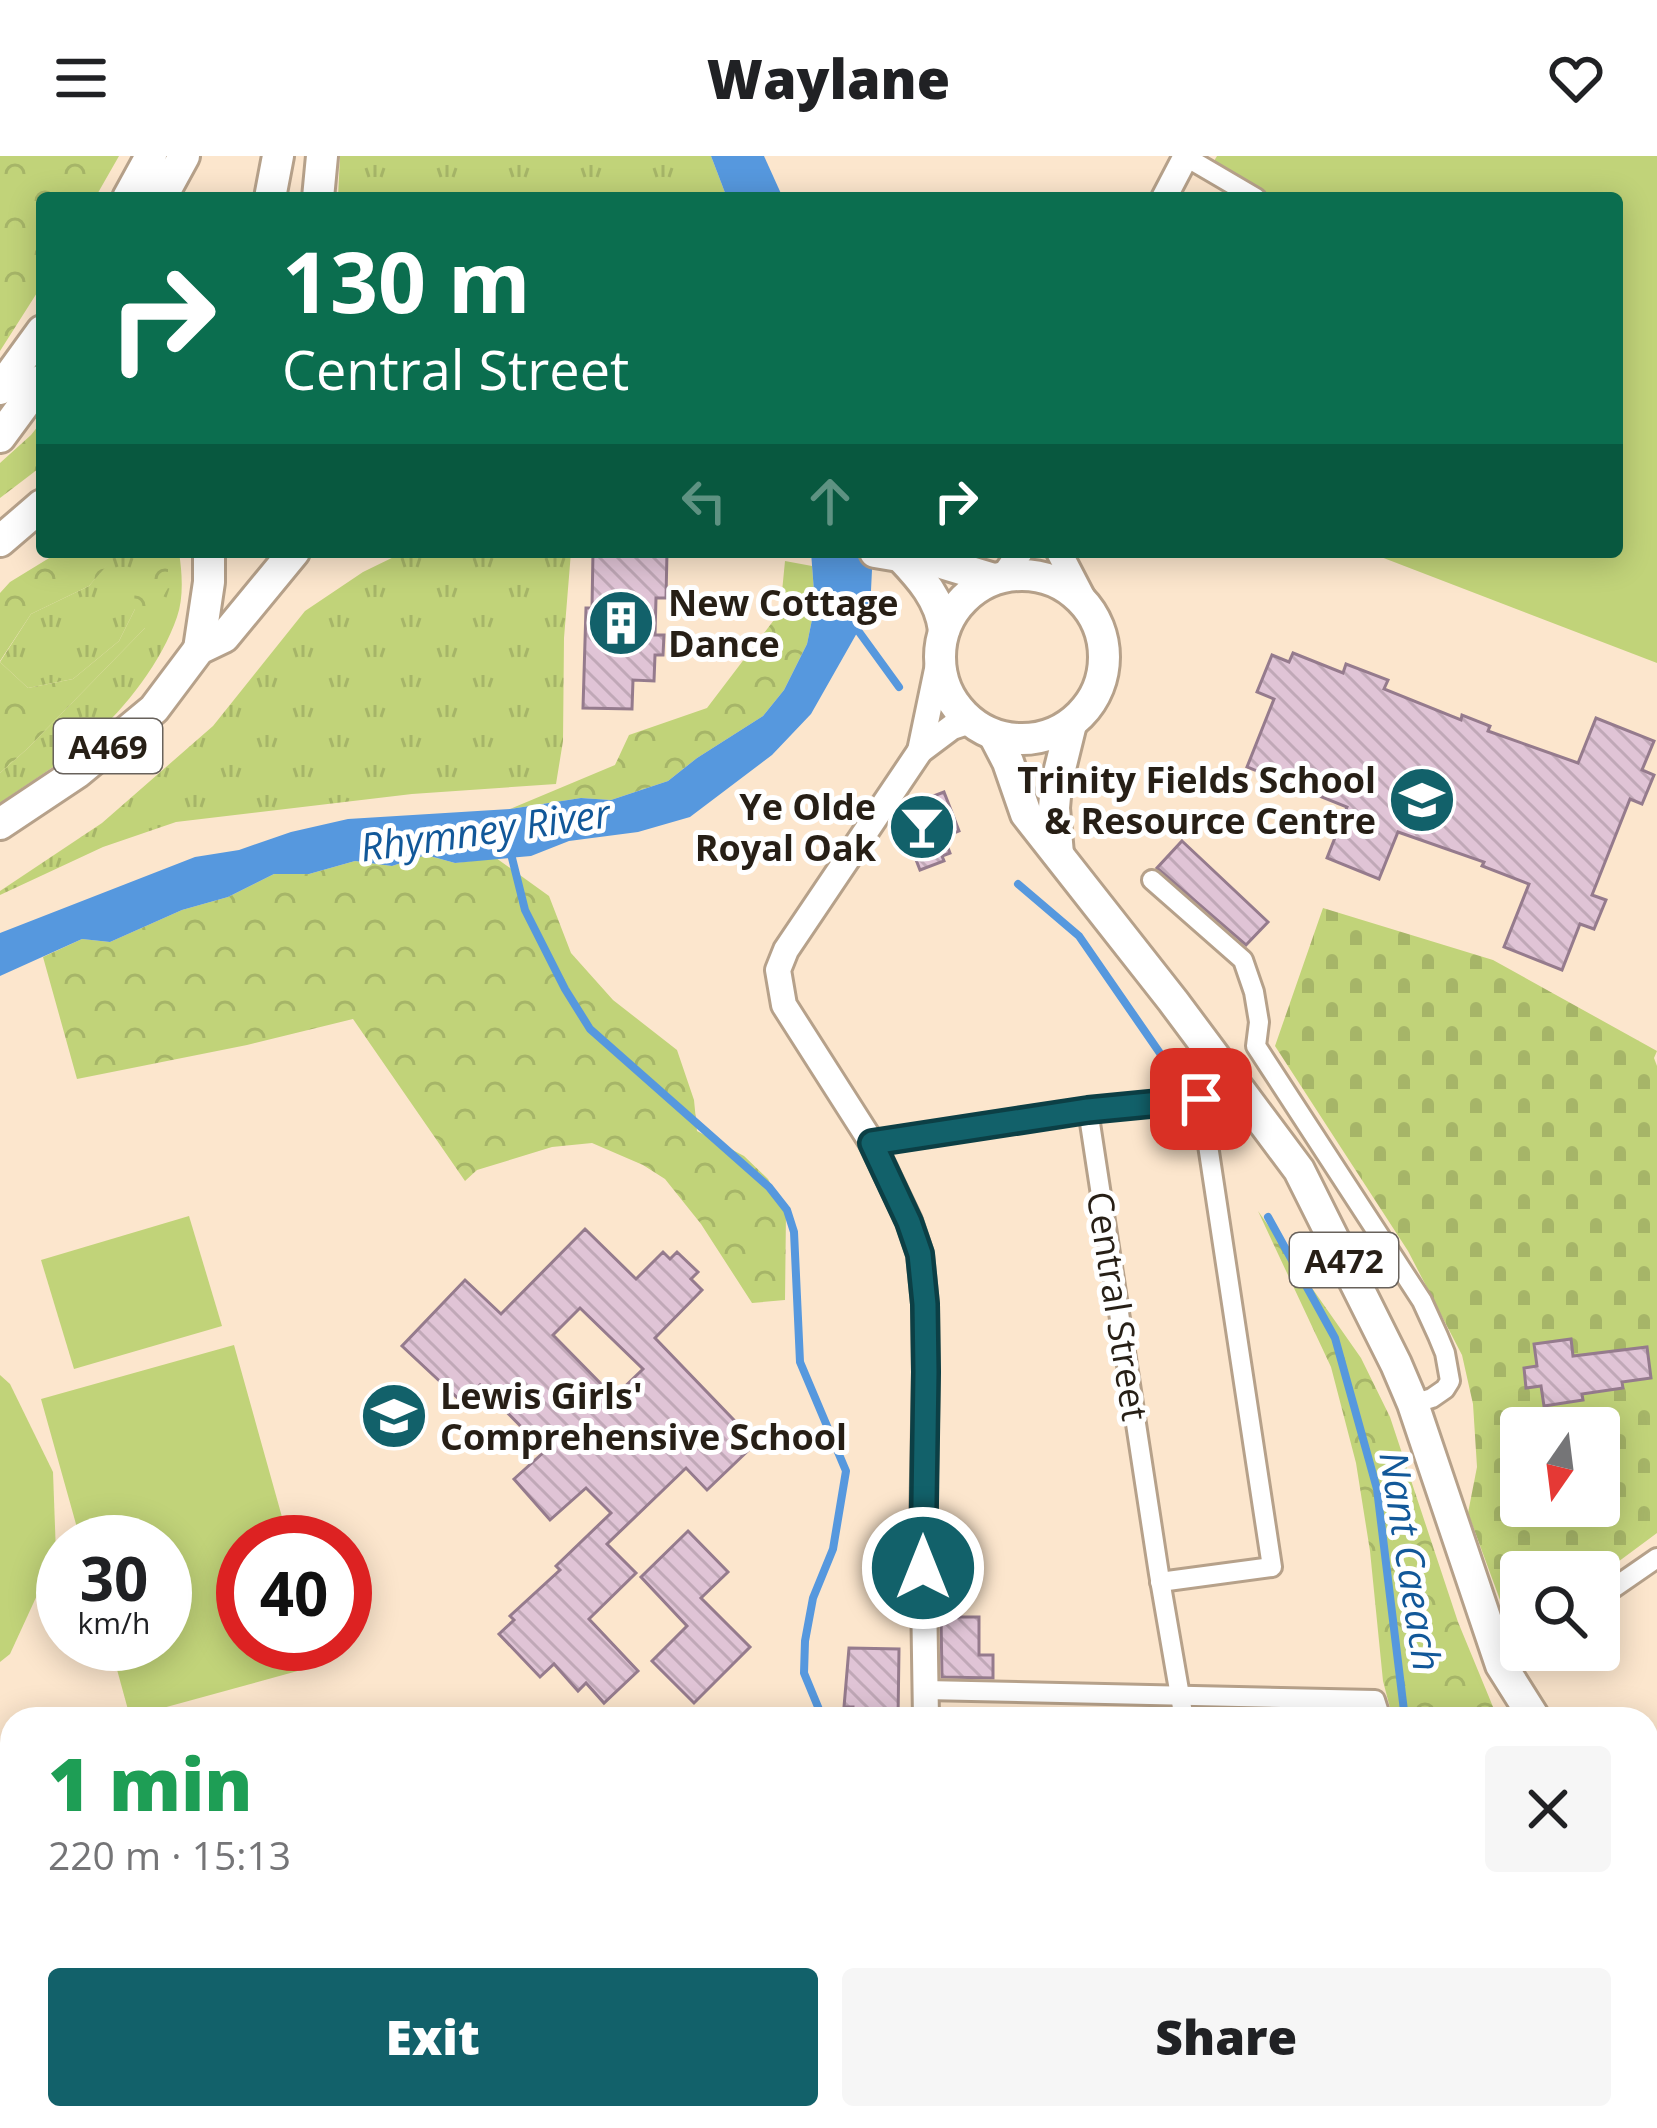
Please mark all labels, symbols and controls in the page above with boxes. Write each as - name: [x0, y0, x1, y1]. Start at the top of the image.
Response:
- text: Waylane: [707, 41, 950, 115]
- icon: menu: [48, 45, 114, 111]
- icon: heart: [1543, 45, 1609, 111]
- text: 130 m: [282, 223, 530, 338]
- icon: right: [84, 240, 240, 396]
- text: Central Street: [282, 332, 629, 406]
- icon: left: [671, 468, 737, 534]
- icon: ahead: [797, 468, 863, 534]
- icon: right: [923, 468, 989, 534]
- place label: New Cottage Dance: [668, 578, 899, 668]
- building icon: New Cottage Dance: [586, 588, 656, 658]
- road number: A469: [54, 719, 162, 773]
- place label: Trinity Fields School & Resource Centre: [1017, 755, 1376, 845]
- school or university icon: Trinity Fields School & Resource Centre: [1387, 765, 1457, 835]
- place label: Ye Olde Royal Oak: [695, 782, 877, 872]
- water label: Rhymney River: [357, 785, 615, 873]
- bar icon: Ye Olde Royal Oak: [887, 792, 957, 862]
- pin: [1150, 1048, 1252, 1150]
- icon: arrive: [1168, 1066, 1234, 1132]
- street label: Central Street: [1076, 1188, 1160, 1424]
- road number: A472: [1290, 1233, 1398, 1287]
- place label: Lewis Girls' Comprehensive School: [440, 1371, 847, 1461]
- school or university icon: Lewis Girls' Comprehensive School: [359, 1381, 429, 1451]
- north arrow: [1500, 1407, 1620, 1527]
- map controls: [1500, 1407, 1620, 1671]
- water label: Nant Caeach: [1368, 1447, 1456, 1675]
- position arrow: [860, 1505, 986, 1631]
- speed limit sign: 40: [216, 1515, 372, 1671]
- text: 30: [80, 1537, 148, 1619]
- button: search: [1500, 1551, 1620, 1671]
- text: km/h: [78, 1602, 150, 1643]
- text: 1 min: [48, 1734, 253, 1832]
- button: close: [1485, 1746, 1611, 1872]
- text: 220 m · 15:13: [48, 1828, 291, 1881]
- button: Exit: [48, 1968, 818, 2106]
- button: Share: [842, 1968, 1611, 2106]

